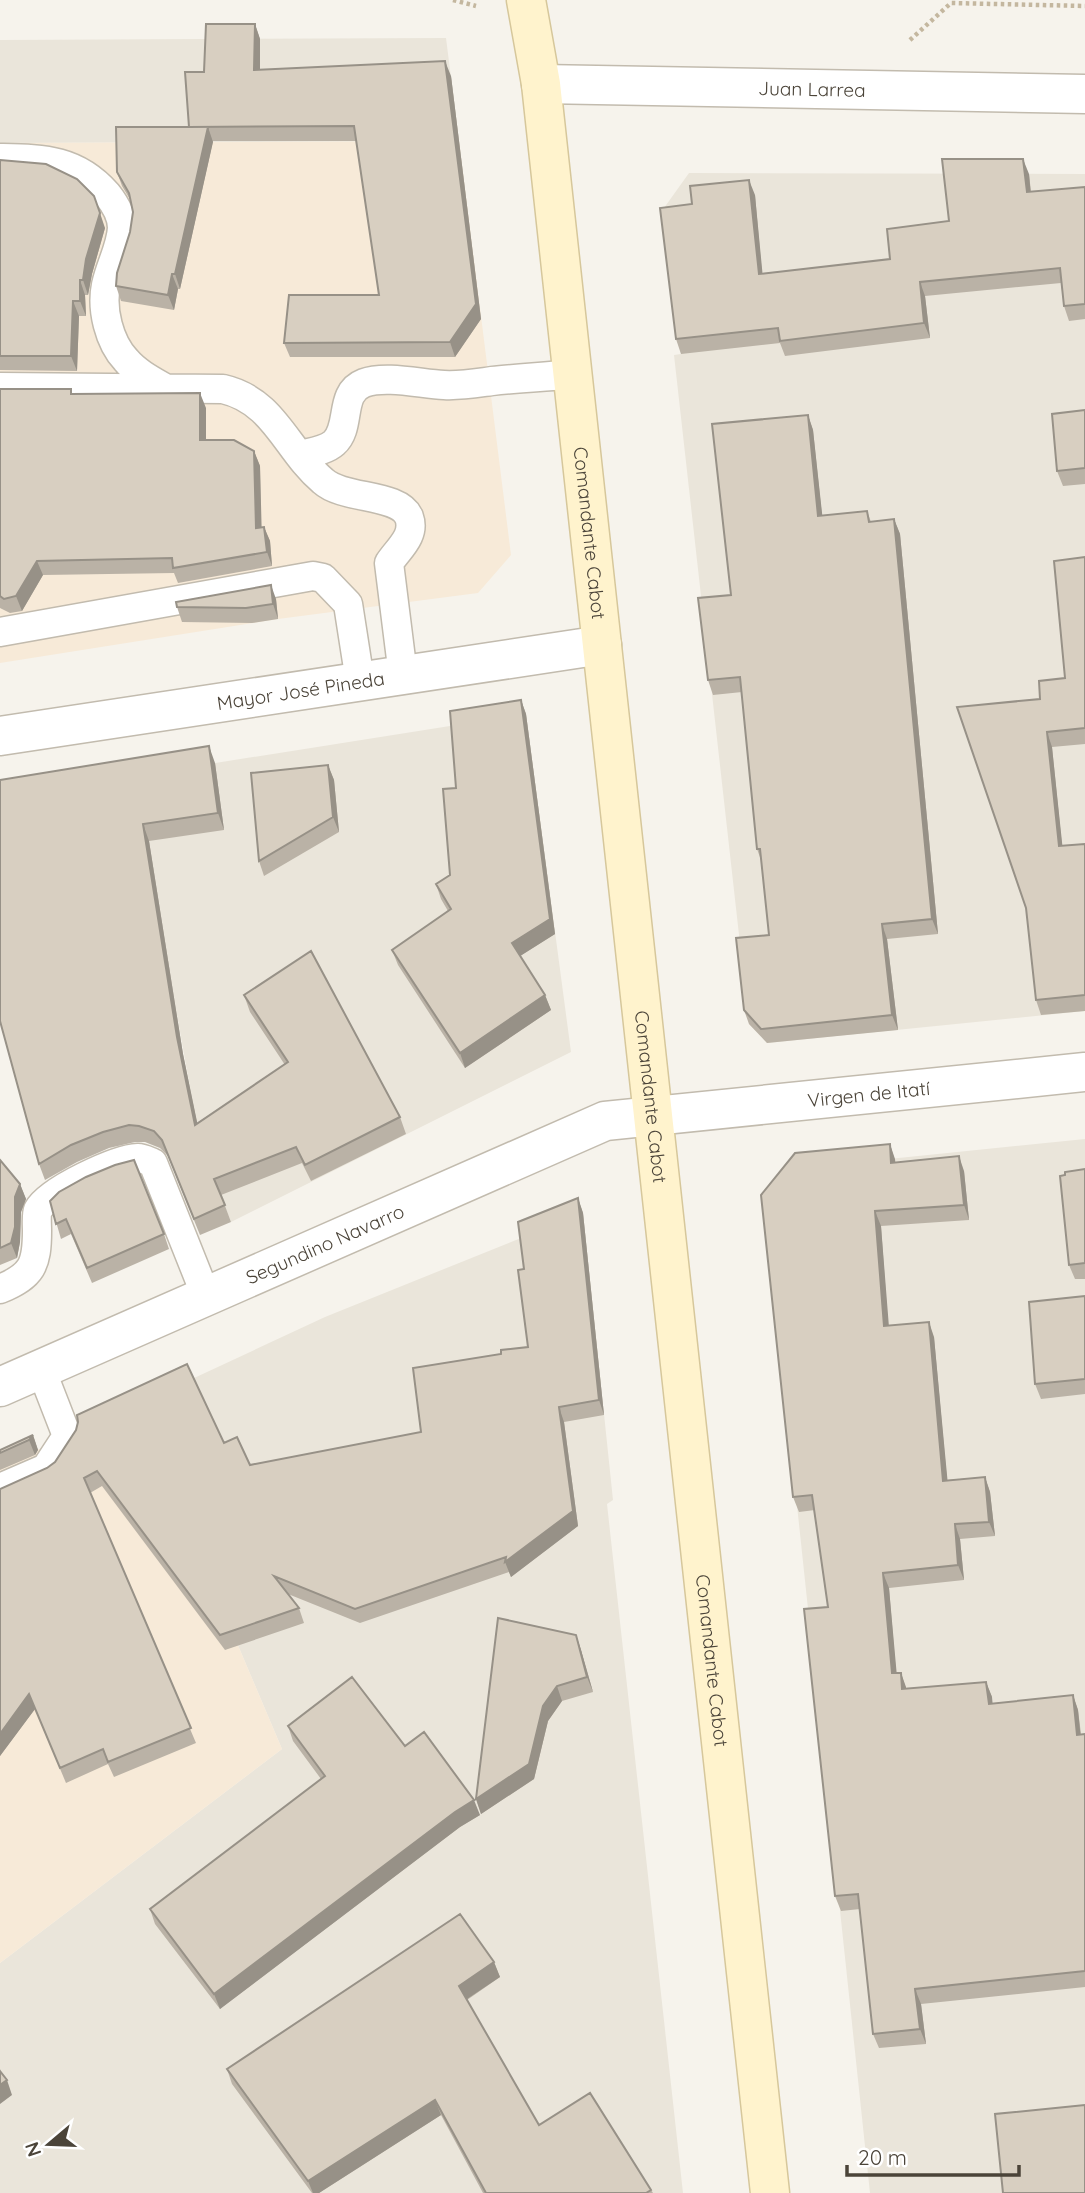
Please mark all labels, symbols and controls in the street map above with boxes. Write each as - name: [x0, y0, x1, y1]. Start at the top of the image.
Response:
- street label: Juan Larrea: [758, 76, 866, 102]
- street label: Comandante Cabot: [568, 446, 611, 621]
- street label: Mayor José Pineda: [215, 666, 386, 715]
- street label: Comandante Cabot: [630, 1009, 672, 1184]
- street label: Virgen de Itatí: [806, 1076, 932, 1112]
- street label: Segundino Navarro: [242, 1199, 408, 1289]
- street label: Comandante Cabot: [691, 1573, 733, 1748]
- north arrow: [14, 2109, 84, 2179]
- scale bar: [847, 2134, 1018, 2178]
- text: N: [19, 2139, 47, 2160]
- text: 20 m: [858, 2144, 907, 2170]

